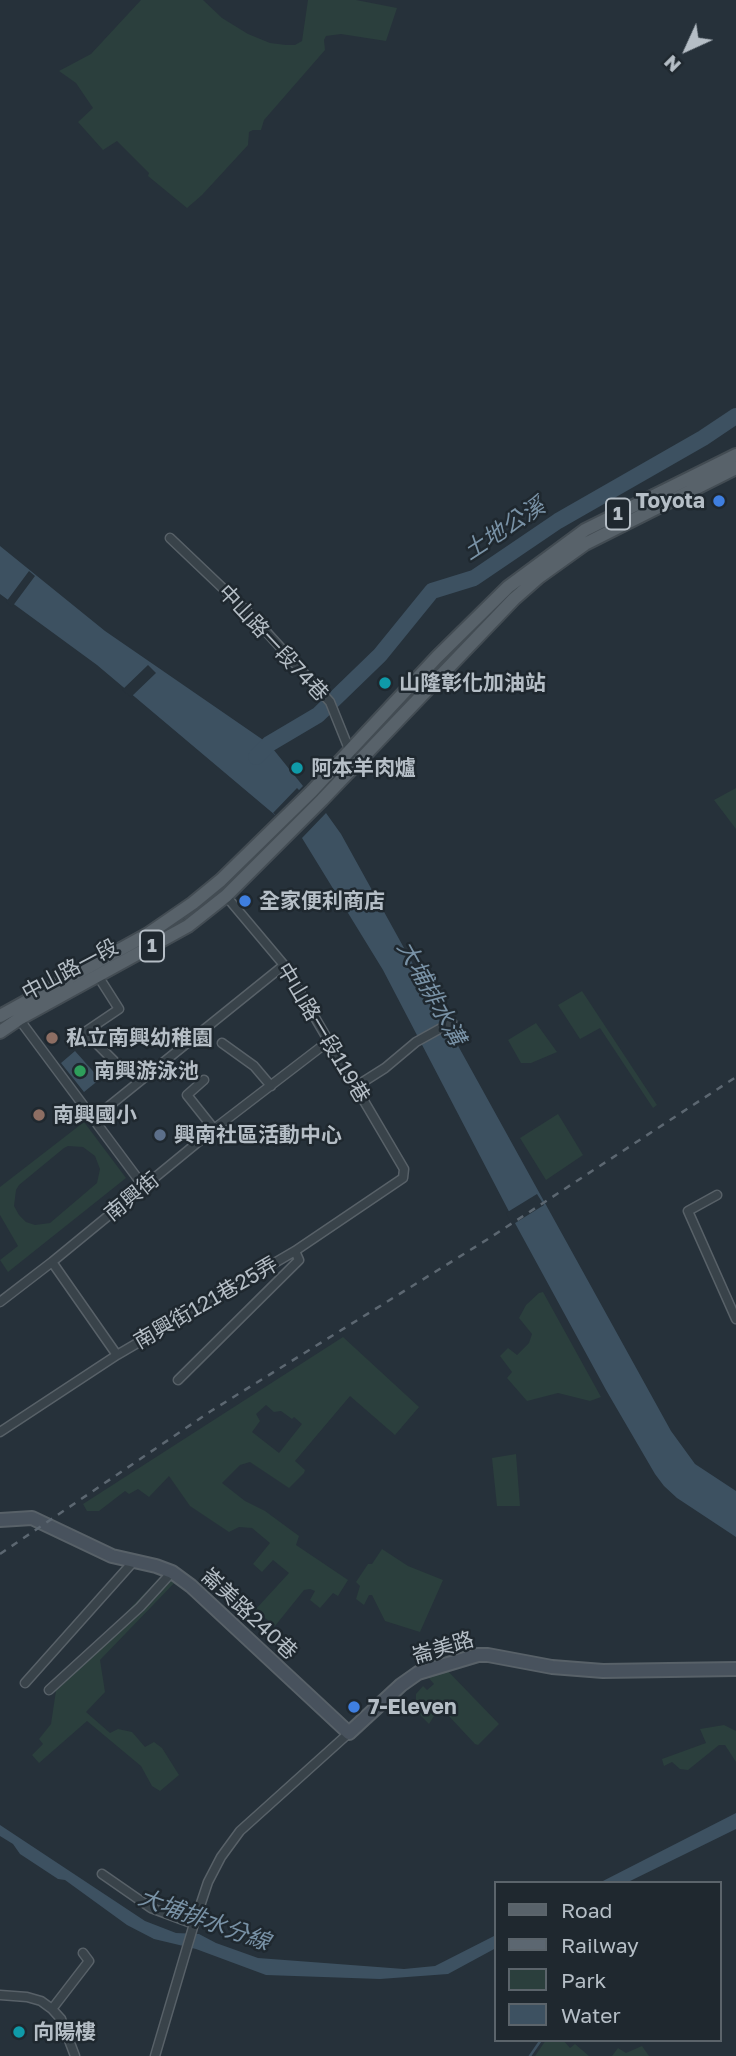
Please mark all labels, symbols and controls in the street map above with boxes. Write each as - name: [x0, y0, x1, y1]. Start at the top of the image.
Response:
- north arrow: [652, 14, 722, 84]
- text: N: [659, 51, 685, 77]
- place label: Toyota: [636, 488, 705, 514]
- water label: 土地公溪: [458, 492, 550, 566]
- marker: Toyota: [711, 493, 727, 509]
- road number: 1: [606, 499, 630, 530]
- street label: 中山路一段74巷: [213, 580, 333, 706]
- place label: 山隆彰化加油站: [399, 670, 546, 696]
- marker: 山隆彰化加油站: [377, 675, 393, 691]
- place label: 阿本羊肉爐: [311, 755, 416, 781]
- marker: 阿本羊肉爐: [289, 760, 305, 776]
- place label: 全家便利商店: [259, 888, 385, 914]
- marker: 全家便利商店: [237, 893, 253, 909]
- road number: 1: [140, 930, 164, 962]
- street label: 中山路一段: [18, 934, 122, 1006]
- water label: 大埔排水溝: [391, 936, 471, 1050]
- street label: 中山路一段119巷: [271, 958, 375, 1108]
- place label: 私立南興幼稚園: [66, 1025, 213, 1051]
- marker: 私立南興幼稚園: [44, 1030, 60, 1046]
- place label: 南興游泳池: [94, 1058, 199, 1084]
- marker: 南興游泳池: [72, 1063, 88, 1079]
- place label: 南興國小: [53, 1102, 137, 1128]
- marker: 南興國小: [31, 1107, 47, 1123]
- place label: 興南社區活動中心: [174, 1122, 342, 1148]
- marker: 興南社區活動中心: [152, 1127, 168, 1143]
- street label: 南興街: [100, 1167, 164, 1227]
- street label: 南興街121巷25弄: [130, 1252, 282, 1354]
- street label: 崙美路240巷: [196, 1563, 302, 1665]
- street label: 崙美路: [409, 1627, 477, 1669]
- place label: 7-Eleven: [368, 1694, 457, 1720]
- marker: 7-Eleven: [346, 1699, 362, 1715]
- legend: [494, 1881, 722, 2042]
- water label: 大埔排水分線: [134, 1883, 274, 1957]
- text: Road: [561, 1897, 612, 1923]
- text: Railway: [561, 1932, 639, 1958]
- text: Park: [561, 1967, 606, 1993]
- text: Water: [561, 2002, 621, 2028]
- place label: 向陽樓: [33, 2019, 96, 2045]
- marker: 向陽樓: [11, 2024, 27, 2040]

